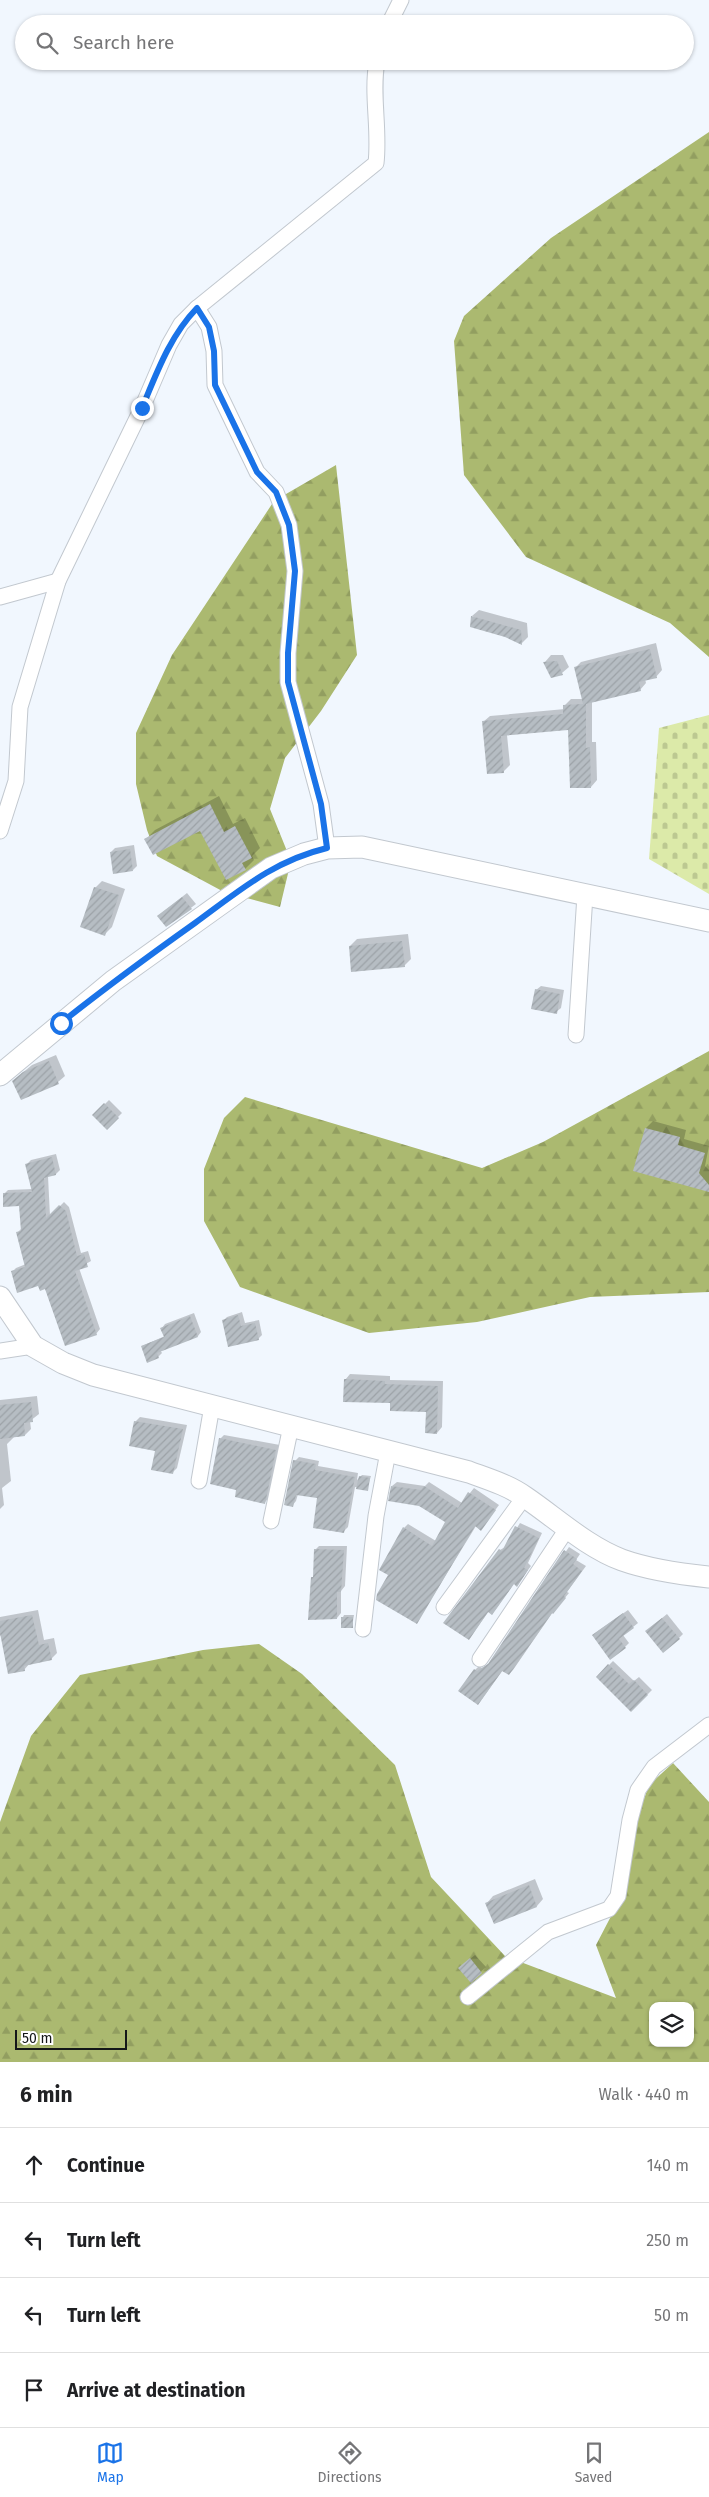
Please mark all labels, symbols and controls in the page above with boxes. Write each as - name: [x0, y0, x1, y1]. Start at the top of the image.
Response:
- search box: [15, 15, 694, 70]
- icon: search: [33, 29, 61, 57]
- text: Search here: [73, 31, 174, 54]
- route end: [131, 397, 154, 420]
- route start: [50, 1012, 73, 1035]
- map controls: [649, 2002, 694, 2047]
- button: layers: [649, 2002, 694, 2047]
- scale bar: [15, 2027, 128, 2050]
- text: 50 m: [22, 2030, 53, 2047]
- text: 6 min: [20, 2082, 73, 2108]
- text: Walk · 440 m: [599, 2085, 689, 2104]
- icon: ahead: [20, 2151, 48, 2179]
- text: Continue: [67, 2154, 145, 2177]
- text: 140 m: [647, 2156, 689, 2175]
- icon: left: [20, 2226, 48, 2254]
- text: Turn left: [67, 2229, 141, 2252]
- text: 250 m: [646, 2231, 689, 2250]
- icon: left: [20, 2301, 48, 2329]
- text: Turn left: [67, 2304, 141, 2327]
- text: 50 m: [654, 2306, 689, 2325]
- icon: arrive: [20, 2376, 48, 2404]
- text: Arrive at destination: [67, 2379, 246, 2402]
- tab: Map: [96, 2439, 124, 2486]
- tab: Directions: [317, 2439, 382, 2486]
- tab: Saved: [575, 2439, 613, 2486]

